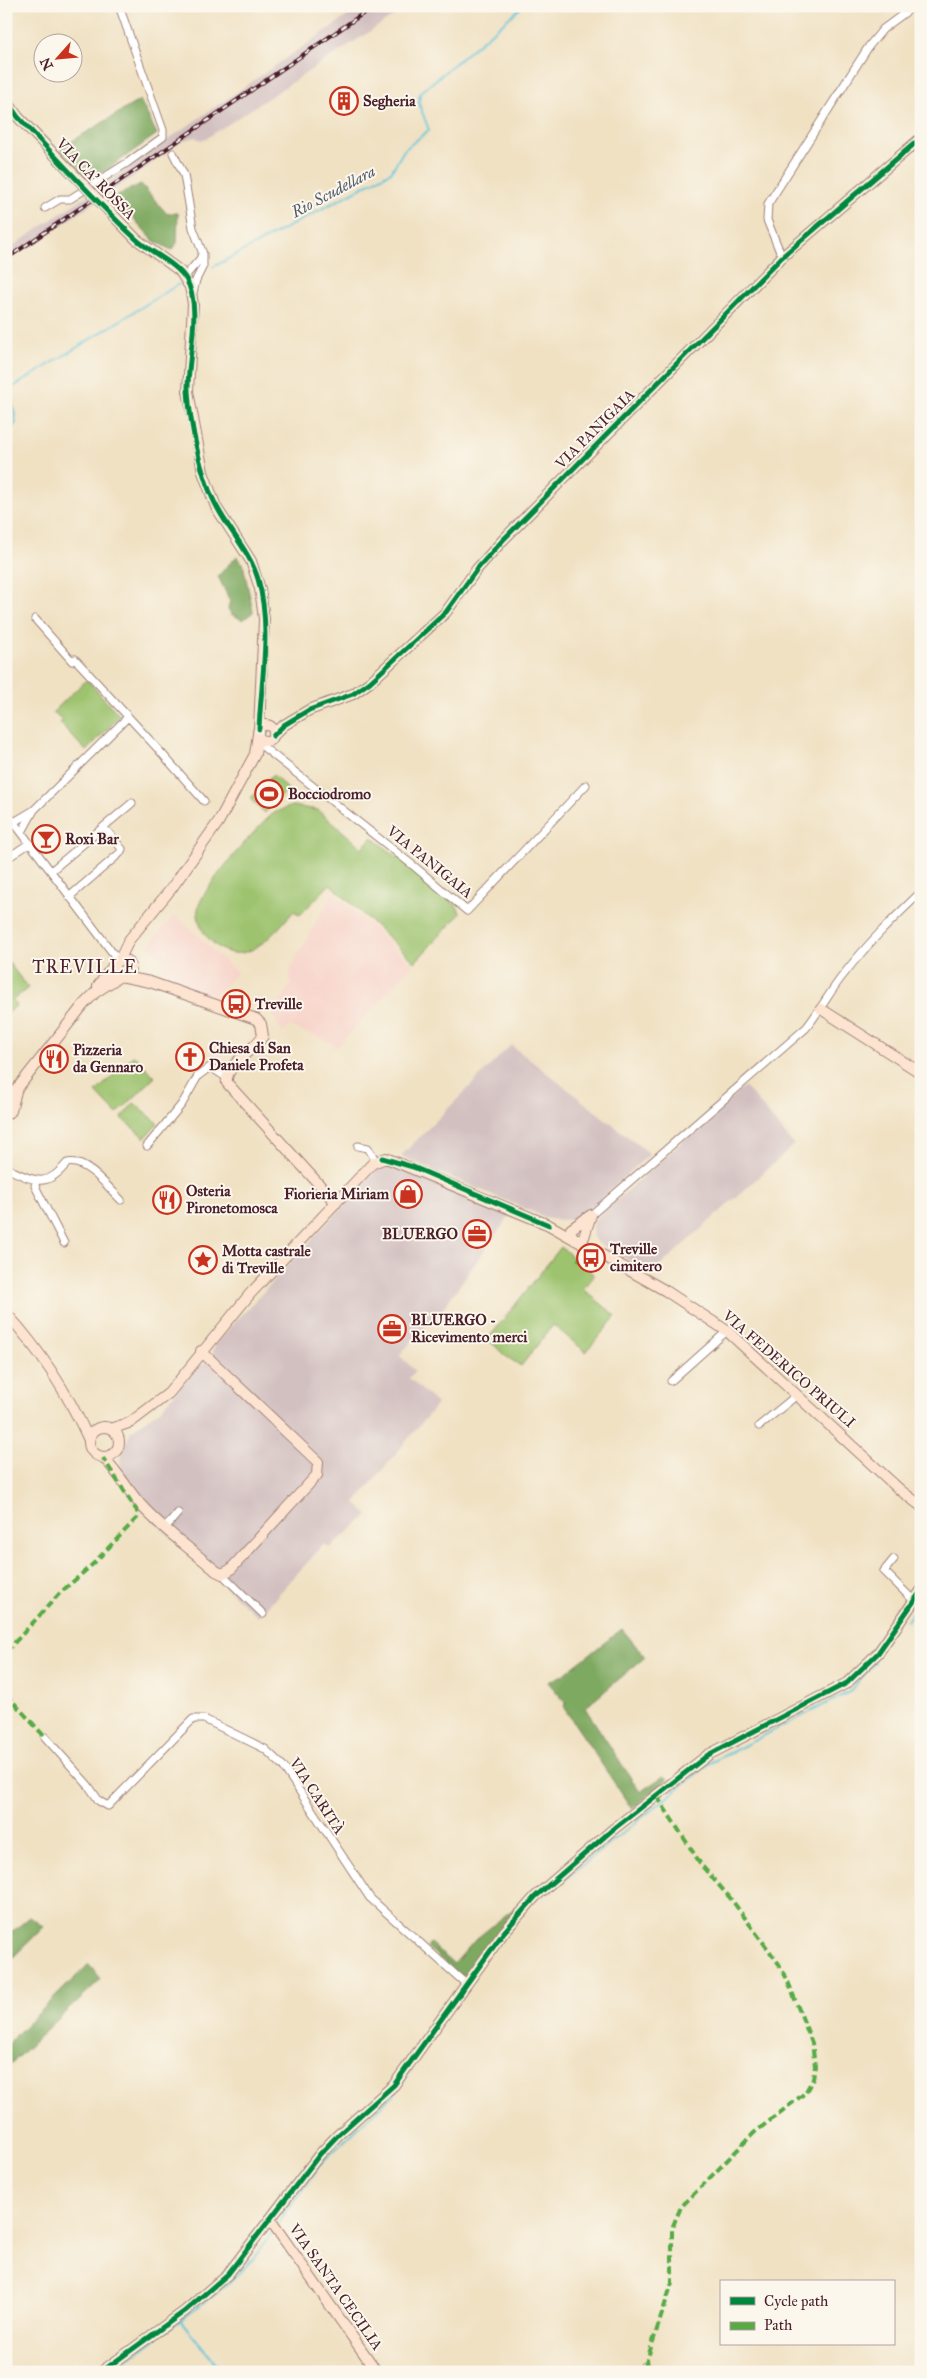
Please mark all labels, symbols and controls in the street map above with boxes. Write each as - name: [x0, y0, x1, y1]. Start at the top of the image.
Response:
- north arrow: [32, 32, 82, 82]
- text: N: [37, 54, 57, 73]
- building icon: Segheria: [329, 86, 359, 116]
- place label: Segheria: [363, 92, 416, 111]
- street label: VIA CA' ROSSA: [52, 134, 139, 223]
- water label: Rio Scudellara: [287, 161, 379, 222]
- street label: VIA PANIGAIA: [551, 386, 638, 473]
- sports icon: Bocciodromo: [254, 779, 284, 809]
- place label: Bocciodromo: [288, 785, 371, 803]
- street label: VIA PANIGAIA: [383, 821, 476, 902]
- bar icon: Roxi Bar: [31, 824, 61, 854]
- place label: Roxi Bar: [65, 830, 119, 848]
- district label: TREVILLE: [32, 956, 138, 978]
- bus stop icon: Treville: [221, 989, 251, 1019]
- place label: Treville: [254, 995, 303, 1013]
- place label: Chiesa di San Daniele Profeta: [209, 1039, 304, 1074]
- place label: Pizzeria da Gennaro: [73, 1041, 143, 1076]
- church icon: Chiesa di San Daniele Profeta: [175, 1042, 205, 1072]
- restaurant icon: Pizzeria da Gennaro: [39, 1044, 69, 1074]
- shop icon: Fiorieria Miriam: [393, 1179, 423, 1209]
- place label: Osteria Pironetomosca: [186, 1182, 278, 1217]
- restaurant icon: Osteria Pironetomosca: [152, 1185, 182, 1215]
- place label: Fiorieria Miriam: [284, 1185, 389, 1203]
- office icon: BLUERGO: [462, 1219, 492, 1249]
- place label: BLUERGO: [382, 1225, 458, 1243]
- place label: Treville cimitero: [609, 1240, 662, 1275]
- place label: Motta castrale di Treville: [222, 1242, 312, 1277]
- bus stop icon: Treville cimitero: [576, 1243, 606, 1273]
- place icon: Motta castrale di Treville: [188, 1245, 218, 1275]
- street label: VIA FEDERICO PRIULI: [718, 1306, 859, 1431]
- place label: BLUERGO - Ricevimento merci: [411, 1311, 528, 1346]
- office icon: BLUERGO - Ricevimento merci: [377, 1314, 407, 1344]
- street label: VIA CARITÀ: [285, 1753, 349, 1838]
- street label: VIA SANTA CECILIA: [285, 2219, 386, 2354]
- legend: [720, 2280, 894, 2346]
- text: Cycle path: [764, 2292, 829, 2310]
- text: Path: [764, 2316, 793, 2334]

